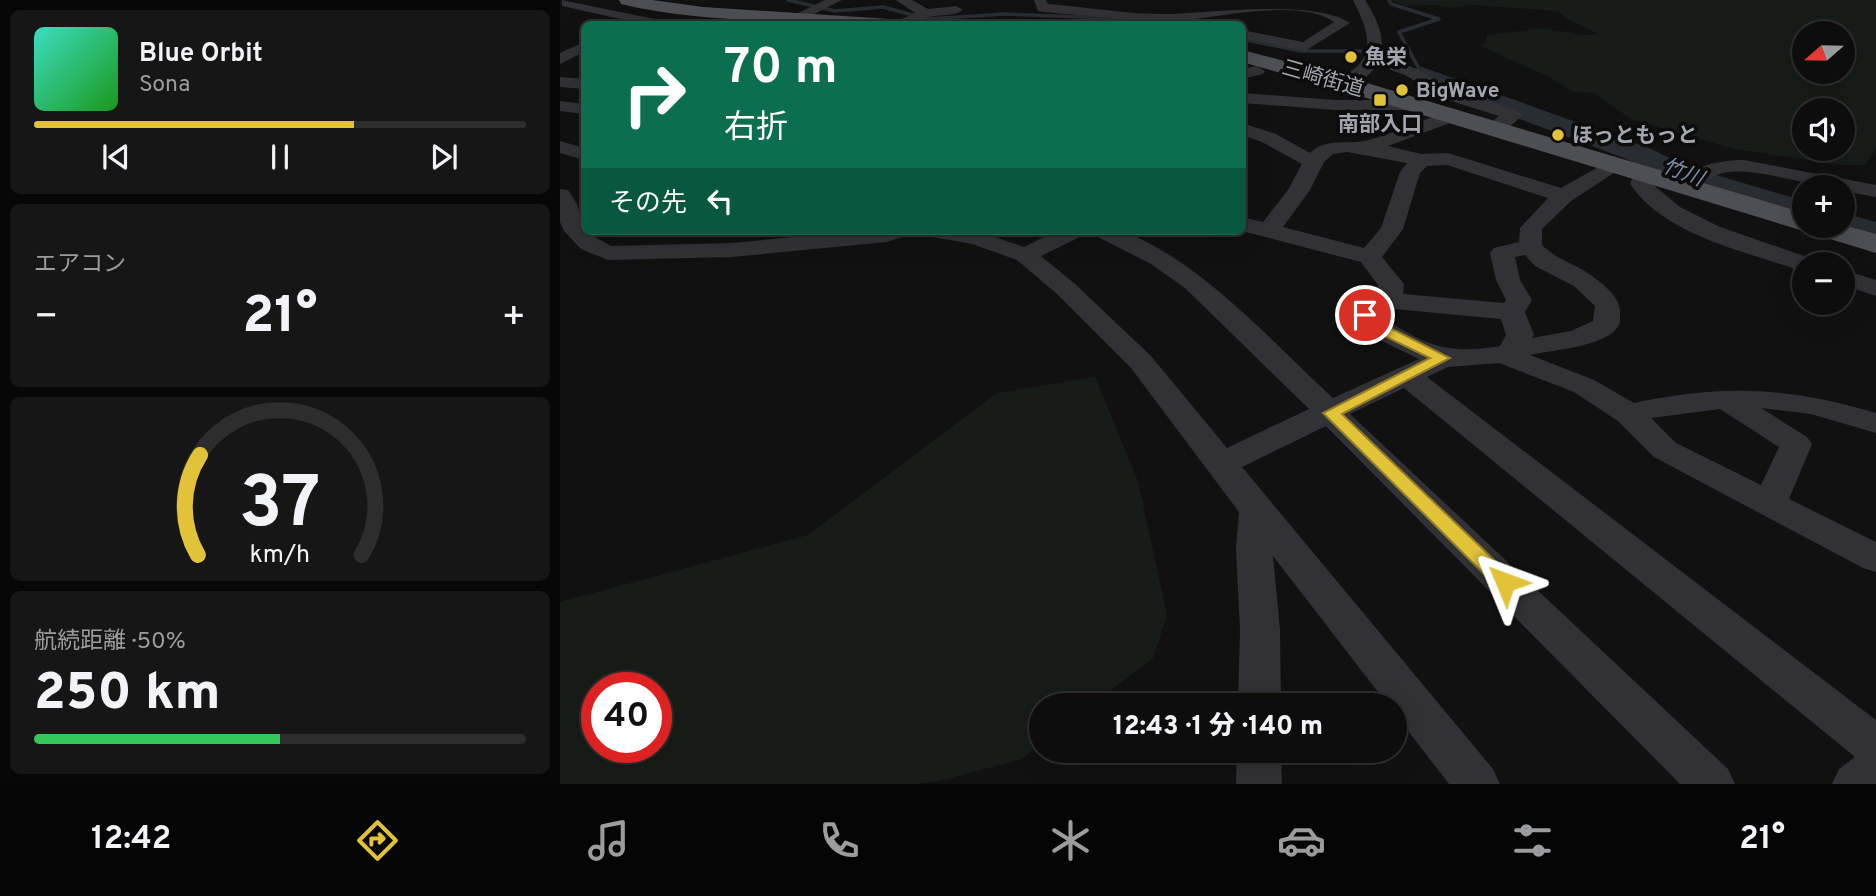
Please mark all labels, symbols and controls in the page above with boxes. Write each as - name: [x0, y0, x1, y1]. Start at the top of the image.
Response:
- north arrow: [1792, 21, 1855, 84]
- map controls: [1792, 21, 1855, 315]
- text: Blue Orbit: [139, 38, 263, 71]
- text: 70 m: [724, 39, 838, 101]
- place label: 魚栄: [1365, 45, 1407, 72]
- icon: right: [609, 49, 700, 140]
- marker: 魚栄: [1343, 49, 1359, 65]
- street label: 三崎街道: [1278, 55, 1367, 104]
- text: Sona: [139, 71, 190, 100]
- place label: BigWave: [1416, 78, 1499, 105]
- marker: BigWave: [1394, 82, 1410, 98]
- marker: 南部入口: [1372, 92, 1388, 108]
- button: sound: [1792, 98, 1855, 161]
- text: 右折: [724, 109, 788, 149]
- place label: 南部入口: [1338, 112, 1422, 139]
- place label: ほっともっと: [1572, 123, 1698, 150]
- marker: ほっともっと: [1550, 127, 1566, 143]
- icon: previous: [97, 138, 135, 176]
- icon: pause: [261, 138, 299, 176]
- icon: next: [425, 138, 463, 176]
- water label: 竹川: [1658, 153, 1709, 194]
- button: +: [1792, 175, 1855, 238]
- icon: left: [701, 182, 739, 220]
- text: その先: [609, 188, 687, 221]
- text: エアコン: [34, 251, 126, 280]
- button: −: [1792, 252, 1855, 315]
- text: 21°: [243, 285, 317, 351]
- pin: [1335, 285, 1395, 345]
- text: −: [34, 294, 59, 343]
- text: +: [501, 294, 526, 343]
- icon: arrive: [1346, 296, 1384, 334]
- text: 37: [239, 461, 321, 553]
- text: km/h: [250, 540, 310, 572]
- position arrow: [1468, 545, 1542, 619]
- text: 航続距離 · 50%: [34, 628, 186, 657]
- text: 250 km: [34, 662, 221, 728]
- speed limit sign: 40: [581, 672, 672, 763]
- text: 12:43 · 1 分 · 140 m: [1113, 711, 1323, 744]
- icon: directions: [353, 816, 402, 865]
- icon: music: [584, 816, 633, 865]
- icon: phone: [815, 816, 864, 865]
- icon: climate: [1046, 816, 1095, 865]
- icon: car: [1277, 816, 1326, 865]
- icon: filters: [1508, 816, 1557, 865]
- text: 12:42: [91, 820, 171, 860]
- text: 21°: [1739, 820, 1785, 860]

